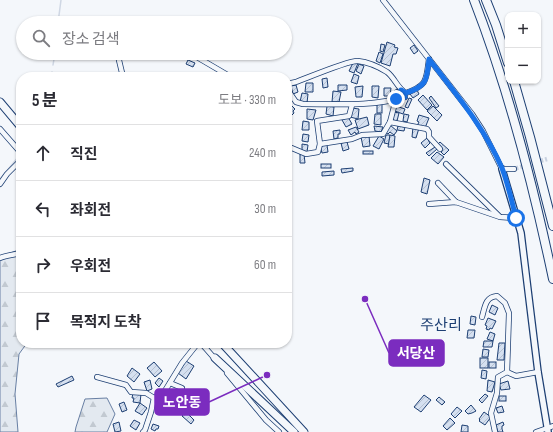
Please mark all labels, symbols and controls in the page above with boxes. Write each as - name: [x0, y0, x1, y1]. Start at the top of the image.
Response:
- map controls: [505, 12, 541, 84]
- button: +: [505, 12, 541, 48]
- search box: [16, 16, 292, 60]
- icon: search: [30, 27, 52, 49]
- text: 장소 검색: [62, 30, 120, 49]
- button: −: [505, 48, 541, 84]
- route end: [387, 90, 405, 108]
- text: 5 분: [32, 91, 58, 111]
- text: 도보 · 330 m: [218, 92, 276, 108]
- icon: ahead: [32, 142, 54, 164]
- text: 직진: [70, 145, 98, 164]
- text: 240 m: [249, 145, 276, 161]
- icon: left: [32, 198, 54, 220]
- text: 좌회전: [70, 201, 111, 220]
- text: 30 m: [254, 201, 276, 217]
- route start: [507, 209, 525, 227]
- icon: right: [32, 254, 54, 276]
- text: 우회전: [70, 257, 111, 276]
- text: 60 m: [254, 257, 276, 273]
- icon: arrive: [32, 310, 54, 332]
- text: 목적지 도착: [70, 313, 141, 332]
- district label: 주산리: [420, 316, 462, 335]
- callout: 서당산: [389, 340, 444, 366]
- text: 서당산: [397, 345, 435, 362]
- callout: 노안동: [155, 389, 209, 415]
- text: 노안동: [163, 394, 201, 411]

